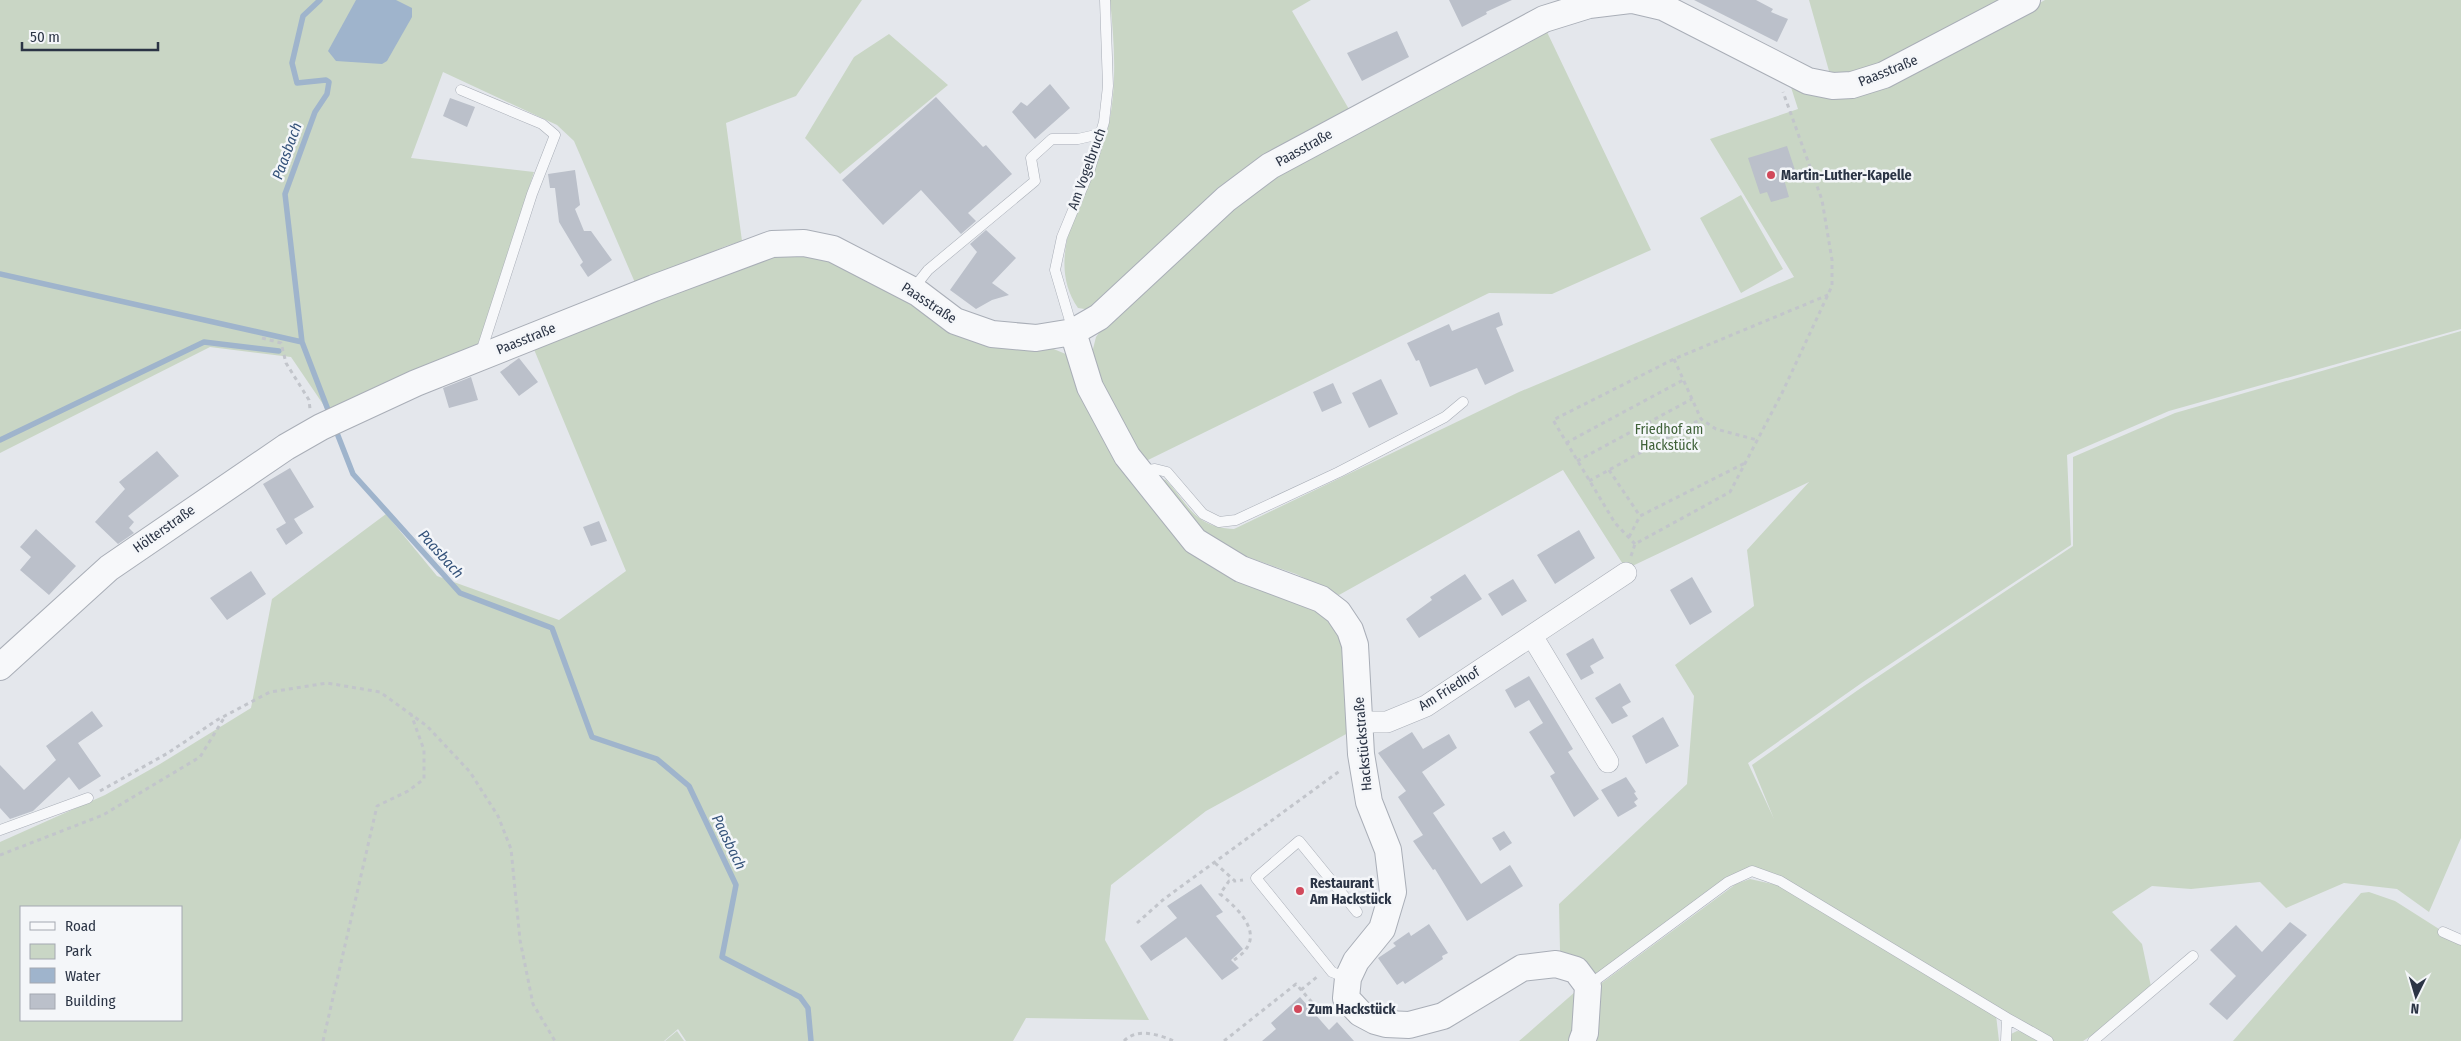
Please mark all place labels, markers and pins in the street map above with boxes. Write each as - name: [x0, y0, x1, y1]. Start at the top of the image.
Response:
- place label: Martin-Luther-Kapelle: [1781, 167, 1912, 184]
- marker: Martin-Luther-Kapelle: [1765, 169, 1777, 181]
- place label: Restaurant Am Hackstück: [1309, 875, 1392, 908]
- marker: Restaurant Am Hackstück: [1294, 885, 1306, 897]
- place label: Zum Hackstück: [1308, 1001, 1396, 1018]
- marker: Zum Hackstück: [1292, 1003, 1304, 1015]

